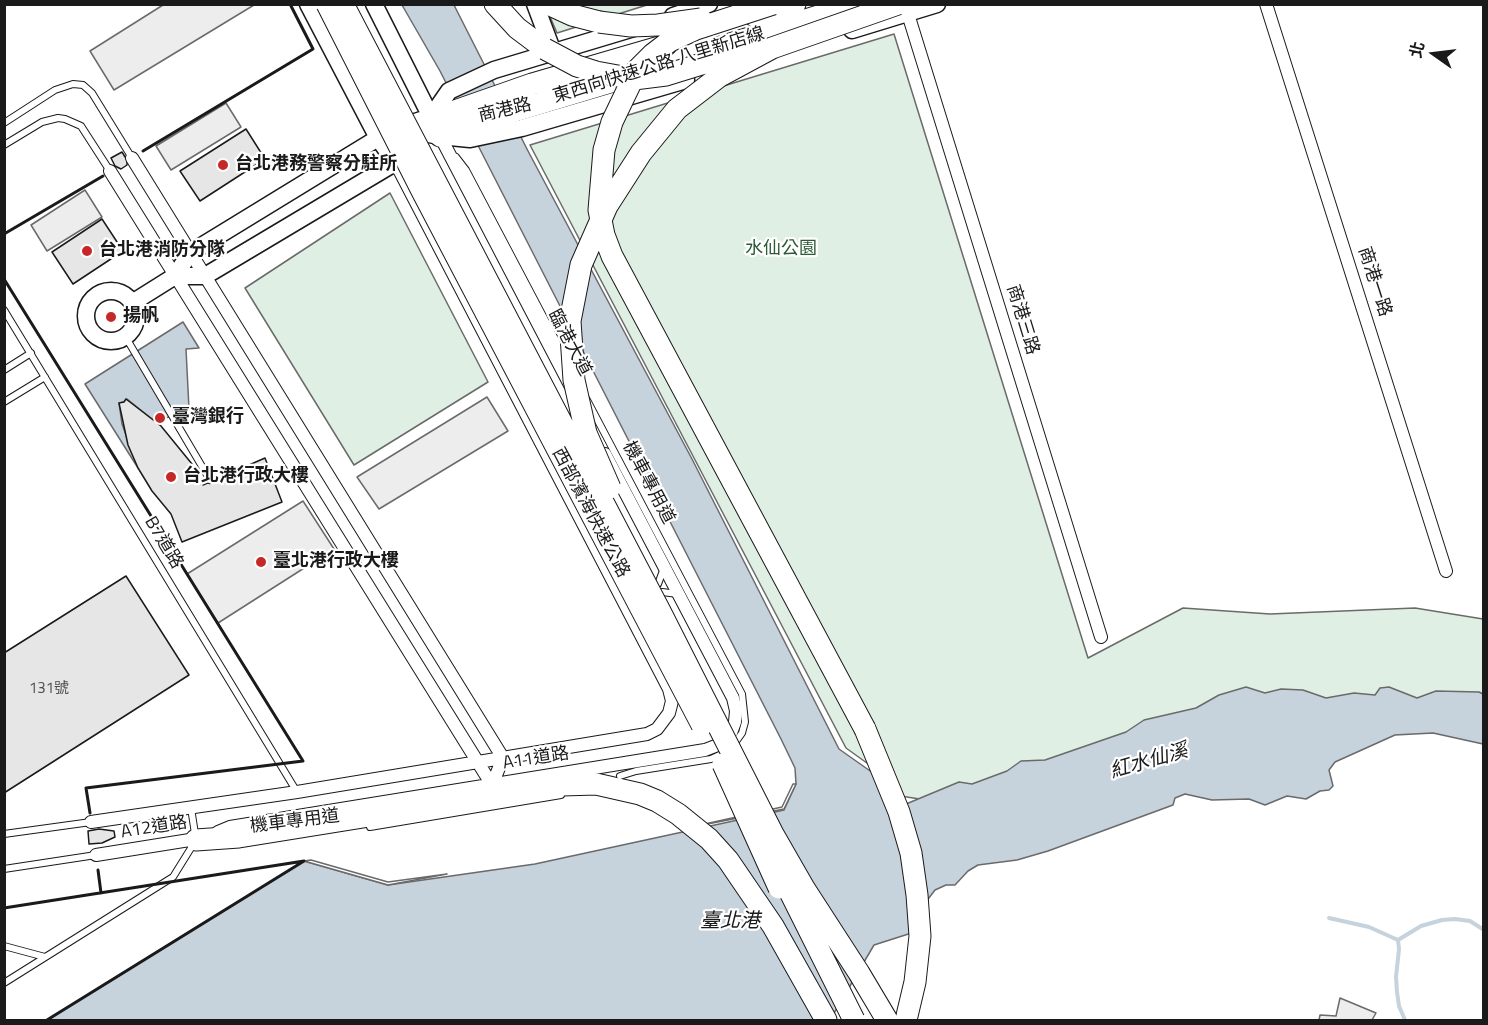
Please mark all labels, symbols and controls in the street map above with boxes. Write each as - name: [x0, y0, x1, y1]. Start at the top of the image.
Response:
- street label: 東西向快速公路 八里新店線: [551, 24, 767, 108]
- north arrow: [1404, 24, 1464, 84]
- text: 北: [1403, 39, 1430, 60]
- street label: 商港路: [476, 94, 534, 128]
- place label: 台北港務警察分駐所: [235, 154, 397, 176]
- marker: 台北港務警察分駐所: [216, 158, 230, 172]
- park label: 水仙公園: [745, 239, 817, 261]
- place label: 台北港消防分隊: [99, 240, 225, 262]
- marker: 台北港消防分隊: [80, 244, 94, 258]
- street label: 商港一路: [1353, 244, 1395, 320]
- street label: 商港三路: [1001, 282, 1043, 358]
- place label: 揚帆: [123, 306, 159, 328]
- street label: 臨港大道: [543, 306, 595, 380]
- marker: 揚帆: [104, 310, 118, 324]
- place label: 臺灣銀行: [172, 407, 244, 429]
- marker: 臺灣銀行: [153, 411, 167, 425]
- street label: 機車專用道: [617, 438, 679, 528]
- street label: 西部濱海快速公路: [547, 444, 633, 582]
- place label: 台北港行政大樓: [183, 466, 309, 488]
- marker: 台北港行政大樓: [164, 470, 178, 484]
- street label: B7道路: [139, 513, 187, 573]
- place label: 臺北港行政大樓: [273, 551, 399, 573]
- marker: 臺北港行政大樓: [254, 555, 268, 569]
- house number: 131號: [29, 680, 69, 698]
- water label: 紅水仙溪: [1107, 739, 1191, 785]
- street label: A11道路: [501, 743, 571, 775]
- street label: 機車專用道: [249, 806, 341, 838]
- street label: A12道路: [119, 812, 189, 844]
- water label: 臺北港: [700, 910, 760, 934]

